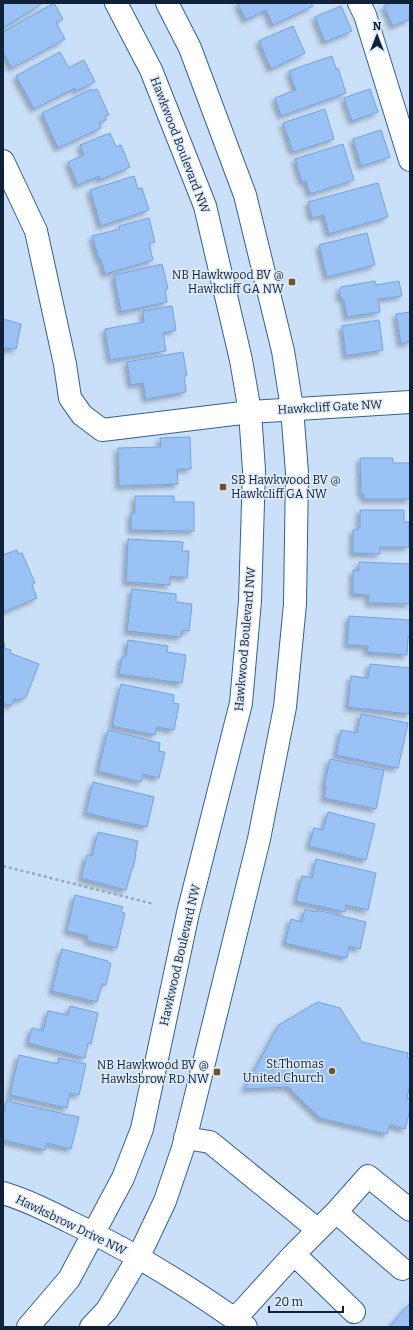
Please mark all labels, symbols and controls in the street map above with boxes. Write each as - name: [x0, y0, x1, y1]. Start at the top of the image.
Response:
- north arrow: [357, 16, 397, 56]
- text: N: [373, 20, 382, 33]
- street label: Hawkwood Boulevard NW: [148, 75, 213, 216]
- place label: NB Hawkwood BV @ Hawkcliff GA NW: [172, 268, 285, 296]
- marker: NB Hawkwood BV @ Hawkcliff GA NW: [287, 277, 297, 287]
- street label: Hawkcliff Gate NW: [277, 397, 383, 417]
- place label: SB Hawkwood BV @ Hawkcliff GA NW: [231, 473, 341, 501]
- marker: SB Hawkwood BV @ Hawkcliff GA NW: [218, 482, 228, 492]
- street label: Hawkwood Boulevard NW: [232, 566, 258, 712]
- street label: Hawkwood Boulevard NW: [157, 882, 203, 1027]
- place label: St.Thomas United Church: [243, 1057, 325, 1085]
- place label: NB Hawkwood BV @ Hawksbrow RD NW: [97, 1058, 210, 1086]
- marker: St.Thomas United Church: [327, 1066, 337, 1076]
- marker: NB Hawkwood BV @ Hawksbrow RD NW: [212, 1067, 222, 1077]
- street label: Hawksbrow Drive NW: [13, 1192, 129, 1258]
- scale bar: [269, 1288, 343, 1314]
- text: 20 m: [275, 1295, 304, 1309]

